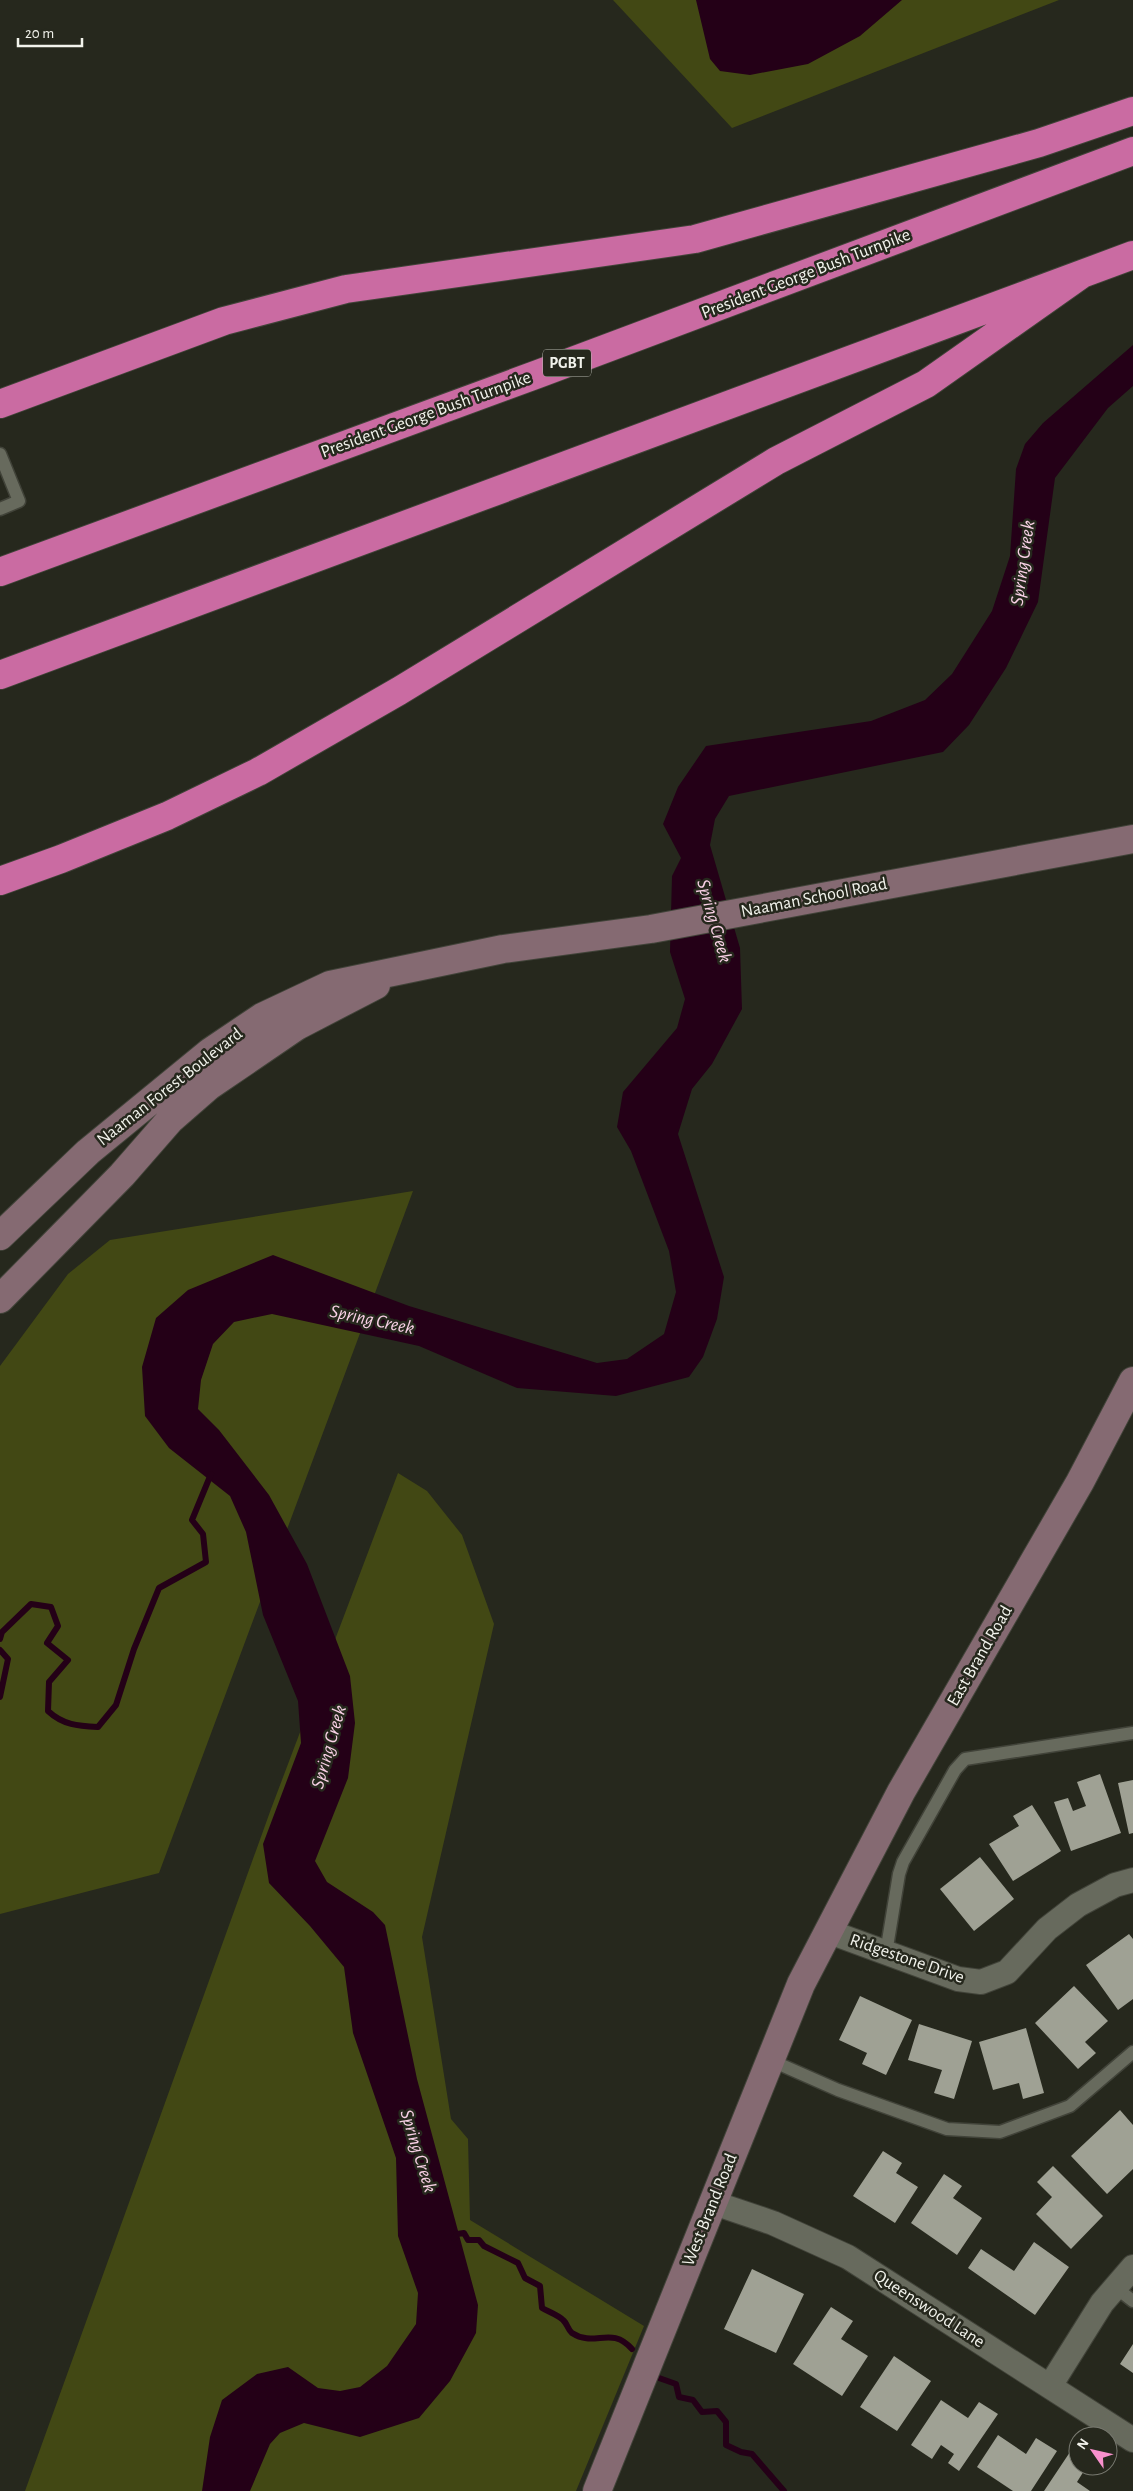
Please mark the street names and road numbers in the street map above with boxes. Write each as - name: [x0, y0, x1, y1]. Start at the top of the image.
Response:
- street label: President George Bush Turnpike: [699, 226, 913, 322]
- road number: PGBT: [543, 349, 591, 376]
- street label: President George Bush Turnpike: [318, 369, 534, 461]
- street label: Naaman School Road: [739, 875, 889, 921]
- street label: Naaman Forest Boulevard: [94, 1025, 246, 1149]
- street label: East Brand Road: [944, 1603, 1016, 1709]
- street label: Ridgestone Drive: [848, 1931, 966, 1987]
- street label: West Brand Road: [679, 2151, 741, 2269]
- street label: Queenswood Lane: [870, 2267, 988, 2351]

